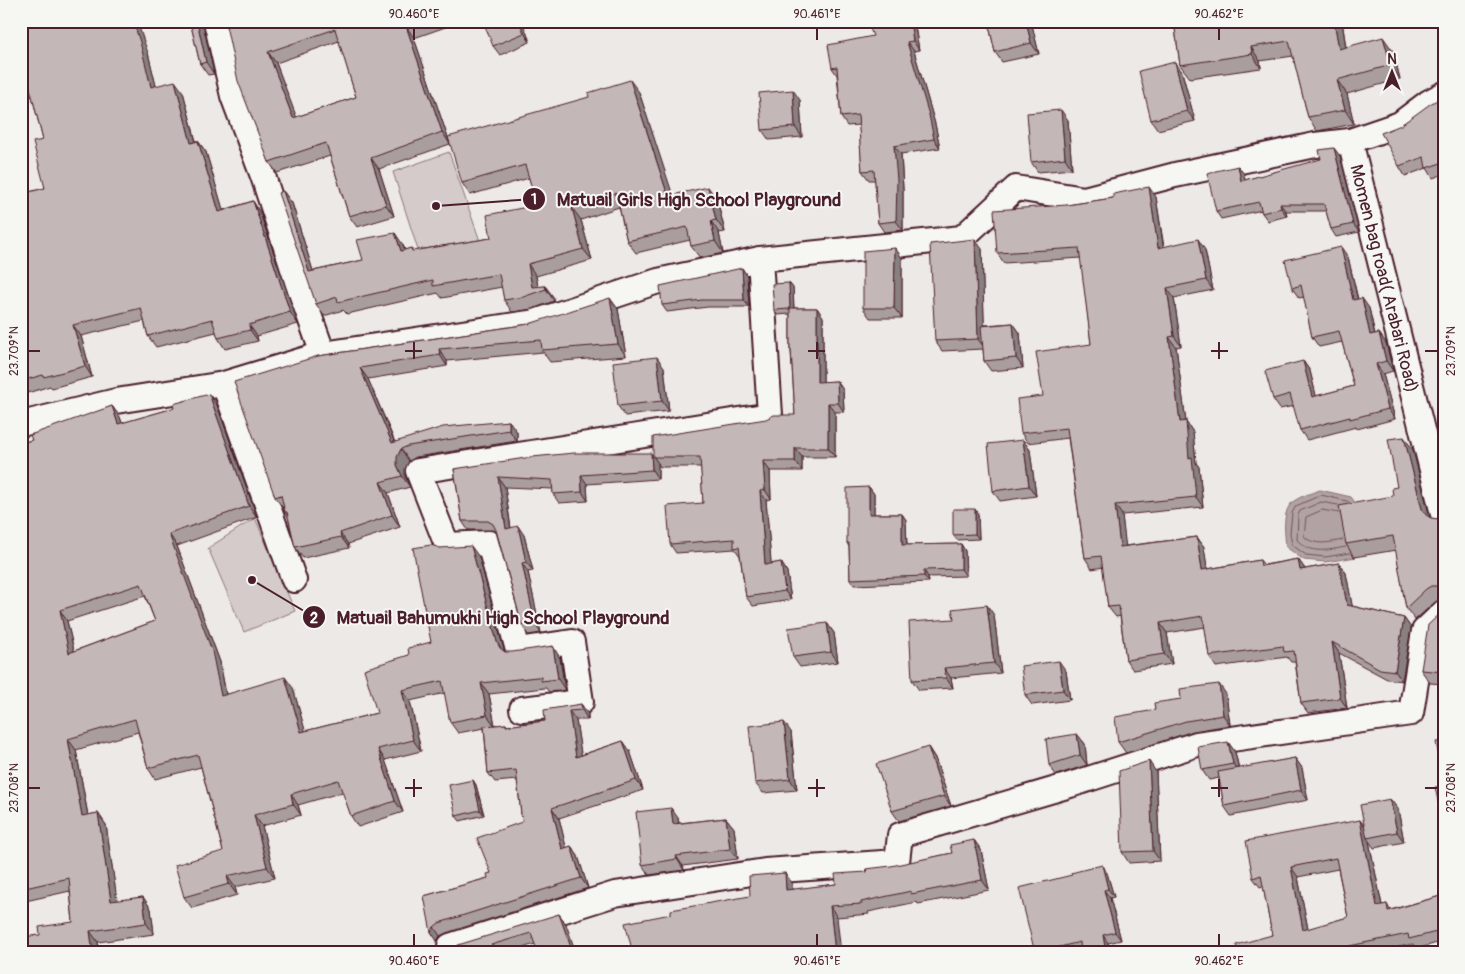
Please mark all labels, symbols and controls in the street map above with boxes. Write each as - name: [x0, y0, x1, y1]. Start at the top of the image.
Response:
- text: 90.460°E: [389, 7, 439, 22]
- text: 90.461°E: [793, 7, 841, 22]
- text: 90.462°E: [1194, 7, 1244, 22]
- north arrow: [1368, 48, 1418, 98]
- text: N: [1387, 51, 1397, 68]
- street label: Momen bag road( Arabari Road): [1344, 162, 1423, 395]
- callout: Matuail Girls High School Playground: [522, 182, 851, 216]
- text: Matuail Girls High School Playground: [557, 188, 841, 212]
- text: 1: [531, 190, 537, 209]
- text: 23.709°N: [7, 326, 22, 376]
- text: 23.709°N: [1444, 326, 1459, 376]
- callout: Matuail Bahumukhi High School Playground: [301, 600, 679, 634]
- text: Matuail Bahumukhi High School Playground: [336, 606, 670, 630]
- text: 2: [310, 609, 318, 628]
- text: 23.708°N: [7, 763, 22, 813]
- text: 23.708°N: [1444, 763, 1459, 813]
- text: 90.460°E: [389, 954, 439, 969]
- text: 90.461°E: [793, 954, 841, 969]
- text: 90.462°E: [1194, 954, 1244, 969]

